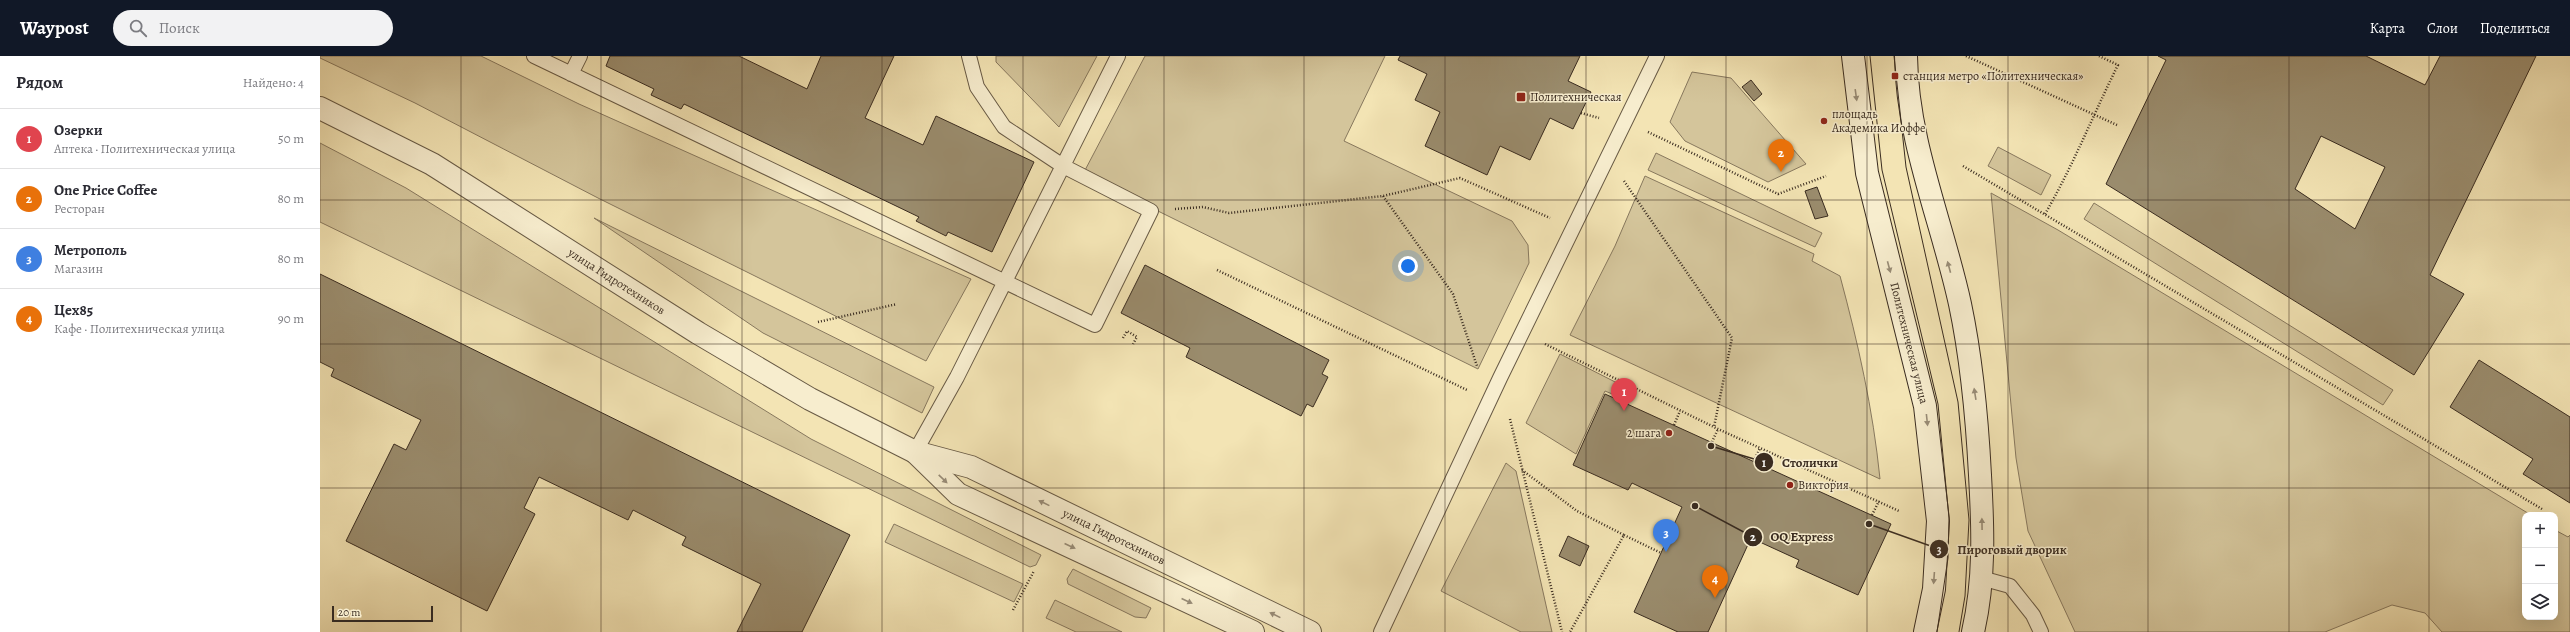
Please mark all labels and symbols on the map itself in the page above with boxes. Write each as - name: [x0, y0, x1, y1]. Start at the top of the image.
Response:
- place label: станция метро «Политехническая»: [1903, 68, 2083, 84]
- marker: станция метро «Политехническая»: [1890, 71, 1900, 81]
- place label: Политехническая: [1530, 89, 1622, 105]
- one-way arrow: [1853, 89, 1859, 101]
- marker: Политехническая: [1515, 91, 1527, 103]
- place label: площадь Академика Иоффе: [1831, 106, 1926, 136]
- marker: площадь Академика Иоффе: [1819, 116, 1829, 126]
- pin: 2: [1768, 139, 1794, 172]
- street label: улица Гидротехников: [564, 244, 669, 318]
- your location: [1398, 256, 1418, 276]
- one-way arrow: [1946, 260, 1952, 272]
- one-way arrow: [1886, 261, 1892, 273]
- street label: Политехническая улица: [1886, 281, 1932, 406]
- pin: 1: [1611, 378, 1637, 411]
- one-way arrow: [1972, 388, 1978, 400]
- one-way arrow: [1924, 414, 1930, 426]
- place label: 2 шага: [1627, 425, 1661, 441]
- marker: 2 шага: [1664, 428, 1674, 438]
- callout: Столички: [1754, 450, 1846, 475]
- text: Столички: [1782, 454, 1838, 471]
- text: 1: [1762, 455, 1767, 471]
- one-way arrow: [938, 474, 948, 484]
- place label: Виктория: [1798, 477, 1849, 493]
- marker: Виктория: [1785, 480, 1795, 490]
- one-way arrow: [1039, 500, 1050, 506]
- street label: улица Гидротехников: [1059, 504, 1168, 568]
- one-way arrow: [1979, 517, 1985, 530]
- pin: 3: [1653, 519, 1679, 552]
- callout: OQ Express: [1743, 524, 1841, 549]
- text: OQ Express: [1771, 528, 1833, 545]
- text: 2: [1750, 529, 1756, 545]
- callout: Пироговый дворик: [1929, 537, 2075, 562]
- text: Пироговый дворик: [1957, 541, 2067, 558]
- text: 3: [1936, 542, 1942, 558]
- one-way arrow: [1064, 543, 1075, 549]
- pin: 4: [1702, 565, 1728, 598]
- one-way arrow: [1931, 572, 1938, 584]
- one-way arrow: [1182, 598, 1193, 604]
- scale bar: [332, 604, 433, 623]
- one-way arrow: [1269, 612, 1281, 618]

